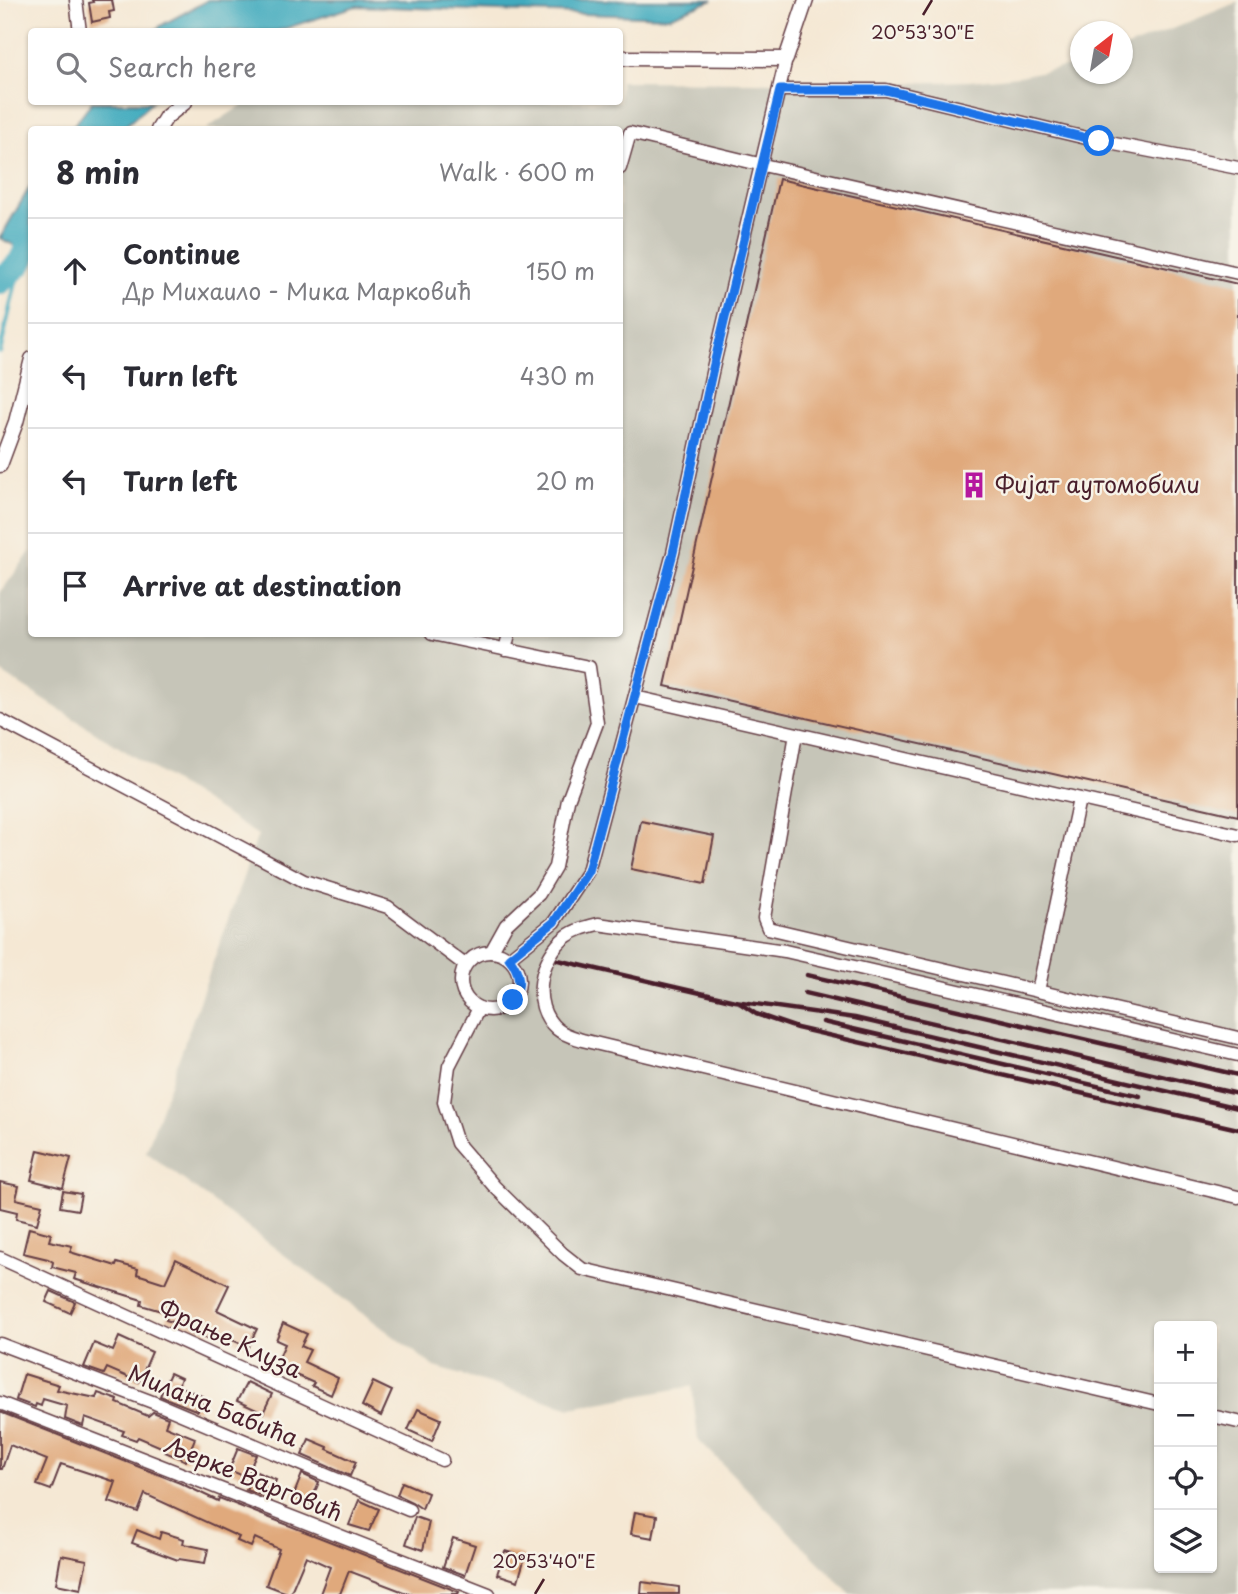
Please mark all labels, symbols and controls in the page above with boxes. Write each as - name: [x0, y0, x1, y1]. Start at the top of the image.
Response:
- text: 20°53'30"E: [871, 18, 975, 45]
- north arrow: [1070, 21, 1133, 84]
- search box: [28, 28, 623, 105]
- text: Search here: [108, 47, 257, 86]
- icon: search: [52, 48, 90, 86]
- route start: [1083, 125, 1114, 156]
- text: 8 min: [56, 149, 140, 194]
- text: Walk · 600 m: [439, 154, 595, 189]
- text: Continue: [123, 234, 240, 273]
- icon: ahead: [56, 252, 94, 290]
- text: 150 m: [526, 253, 595, 288]
- text: Др Михаило - Мика Марковић: [123, 273, 471, 308]
- text: Turn left: [123, 356, 238, 395]
- icon: left: [56, 357, 94, 395]
- text: 430 m: [520, 358, 595, 393]
- text: Turn left: [123, 461, 238, 500]
- icon: left: [56, 462, 94, 500]
- text: 20 m: [536, 463, 595, 498]
- place label: Фијат аутомобили: [995, 466, 1200, 501]
- building icon: Фијат аутомобили: [959, 470, 989, 500]
- text: Arrive at destination: [123, 566, 402, 605]
- icon: arrive: [56, 567, 94, 605]
- route end: [497, 984, 528, 1015]
- street label: Фрање Клуза: [153, 1289, 308, 1386]
- map controls: [1154, 1321, 1217, 1573]
- button: +: [1154, 1321, 1217, 1384]
- street label: Милана Бабића: [123, 1355, 304, 1455]
- button: −: [1154, 1384, 1217, 1447]
- street label: Љерке Варговић: [159, 1426, 348, 1529]
- button: locate: [1154, 1447, 1217, 1510]
- button: layers: [1154, 1510, 1217, 1573]
- text: 20°53'40"E: [492, 1547, 596, 1574]

